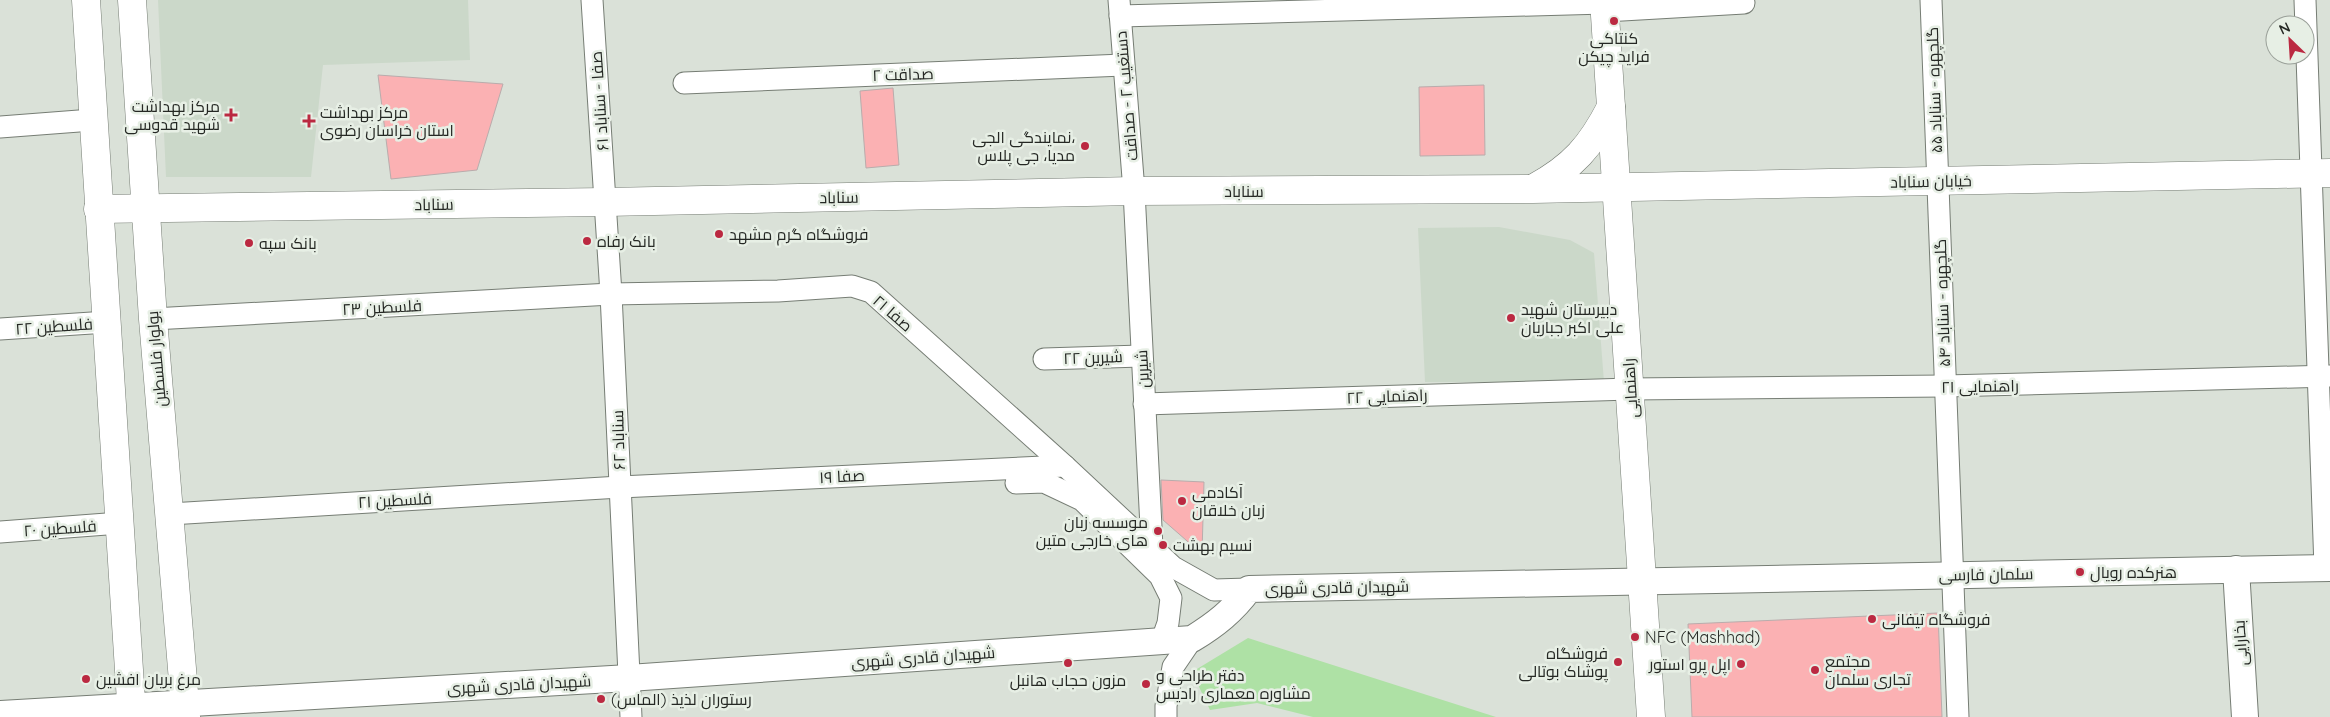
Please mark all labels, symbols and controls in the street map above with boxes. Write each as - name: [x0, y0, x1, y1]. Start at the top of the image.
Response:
- marker: کنتاکی فراید چیکن: [1608, 15, 1620, 27]
- north arrow: [2265, 15, 2315, 65]
- text: N: [2276, 18, 2293, 39]
- street label: گلچهره - سناباد ۵۵: [1922, 26, 1948, 153]
- place label: کنتاکی فراید چیکن: [1578, 28, 1650, 68]
- street label: دستغیب ۲ - صداقت: [1110, 30, 1142, 162]
- street label: صفا - سناباد ۶۱: [586, 51, 612, 151]
- street label: صداقت ۲: [872, 63, 934, 85]
- place label: مرکز بهداشت شهید قدوسی: [124, 96, 220, 135]
- place label: مرکز بهداشت استان خراسان رضوی: [320, 102, 454, 141]
- marker: مرکز بهداشت شهید قدوسی: [224, 108, 238, 122]
- marker: مرکز بهداشت استان خراسان رضوی: [302, 114, 316, 128]
- place label: نمایندگی الجی، مدیا، جی پلاس: [972, 127, 1075, 167]
- marker: نمایندگی الجی، مدیا، جی پلاس: [1079, 140, 1091, 152]
- street label: خیابان سناباد: [1890, 170, 1972, 193]
- street label: سناباد: [1224, 181, 1264, 201]
- street label: سناباد: [819, 187, 859, 207]
- street label: سناباد: [414, 194, 454, 214]
- place label: فروشگاه گرم مشهد: [729, 224, 868, 246]
- marker: فروشگاه گرم مشهد: [713, 228, 725, 240]
- place label: بانک رفاه: [597, 231, 656, 251]
- place label: بانک سپه: [259, 233, 317, 254]
- marker: بانک رفاه: [581, 235, 593, 247]
- marker: بانک سپه: [243, 237, 255, 249]
- street label: گلچهره - سناباد ۵۴: [1930, 239, 1956, 367]
- street label: صفا ۲۱: [869, 290, 917, 336]
- street label: فلسطین ۲۳: [342, 295, 422, 320]
- place label: دبیرستان شهید علی اکبر جباریان: [1521, 299, 1624, 338]
- street label: بولوار فلسطین: [142, 310, 171, 408]
- marker: دبیرستان شهید علی اکبر جباریان: [1505, 312, 1517, 324]
- street label: فلسطین ۲۲: [15, 313, 93, 340]
- street label: شیرین ۲۲: [1063, 346, 1123, 369]
- street label: شیرین: [1131, 349, 1154, 389]
- street label: راهنمایی: [1618, 357, 1643, 419]
- street label: راهنمایی ۲۱: [1941, 375, 2019, 398]
- street label: راهنمایی ۲۲: [1346, 385, 1428, 408]
- street label: سناباد ۶۲: [607, 410, 629, 470]
- street label: صفا ۱۹: [819, 465, 865, 487]
- place label: آکادمی زبان خلاقان: [1192, 482, 1265, 521]
- street label: فلسطین ۲۱: [358, 488, 433, 513]
- marker: آکادمی زبان خلاقان: [1176, 495, 1188, 507]
- place label: موسسه زبان های خارجی متین: [1036, 512, 1148, 551]
- street label: فلسطین ۲۰: [23, 515, 97, 542]
- marker: موسسه زبان های خارجی متین: [1152, 525, 1164, 537]
- place label: نسیم بهشت: [1173, 535, 1252, 557]
- marker: نسیم بهشت: [1157, 539, 1169, 551]
- place label: هنرکده رویال: [2090, 562, 2177, 583]
- street label: سلمان فارسی: [1938, 563, 2034, 586]
- marker: هنرکده رویال: [2074, 566, 2086, 578]
- street label: شهیدان قادری شهری: [1265, 576, 1409, 599]
- place label: فروشگاه تیفانی: [1882, 609, 1991, 630]
- marker: فروشگاه تیفانی: [1866, 613, 1878, 625]
- street label: بخارایی: [2228, 619, 2253, 666]
- place label: NFC (Mashhad): [1645, 627, 1760, 647]
- marker: NFC (Mashhad): [1629, 631, 1641, 643]
- street label: شهیدان قادری شهری: [850, 642, 996, 673]
- place label: فروشگاه پوشاک بوتالی: [1519, 643, 1609, 683]
- place label: مجتمع تجاری سلمان: [1825, 651, 1912, 690]
- place label: اپل پرو استور: [1648, 654, 1731, 676]
- marker: فروشگاه پوشاک بوتالی: [1612, 656, 1624, 668]
- marker: مزون حجاب هانبل: [1062, 657, 1074, 669]
- marker: اپل پرو استور: [1735, 658, 1747, 670]
- marker: مجتمع تجاری سلمان: [1809, 664, 1821, 676]
- place label: دفتر طراحی و مشاوره معماری رادیس: [1156, 665, 1311, 704]
- place label: مرغ بریان افشین: [96, 669, 201, 691]
- street label: شهیدان قادری شهری: [446, 670, 592, 699]
- place label: مزون حجاب هانبل: [1010, 670, 1126, 691]
- marker: مرغ بریان افشین: [80, 673, 92, 685]
- marker: دفتر طراحی و مشاوره معماری رادیس: [1140, 678, 1152, 690]
- place label: رستوران لذیذ (الماس): [611, 689, 752, 710]
- marker: رستوران لذیذ (الماس): [595, 693, 607, 705]

